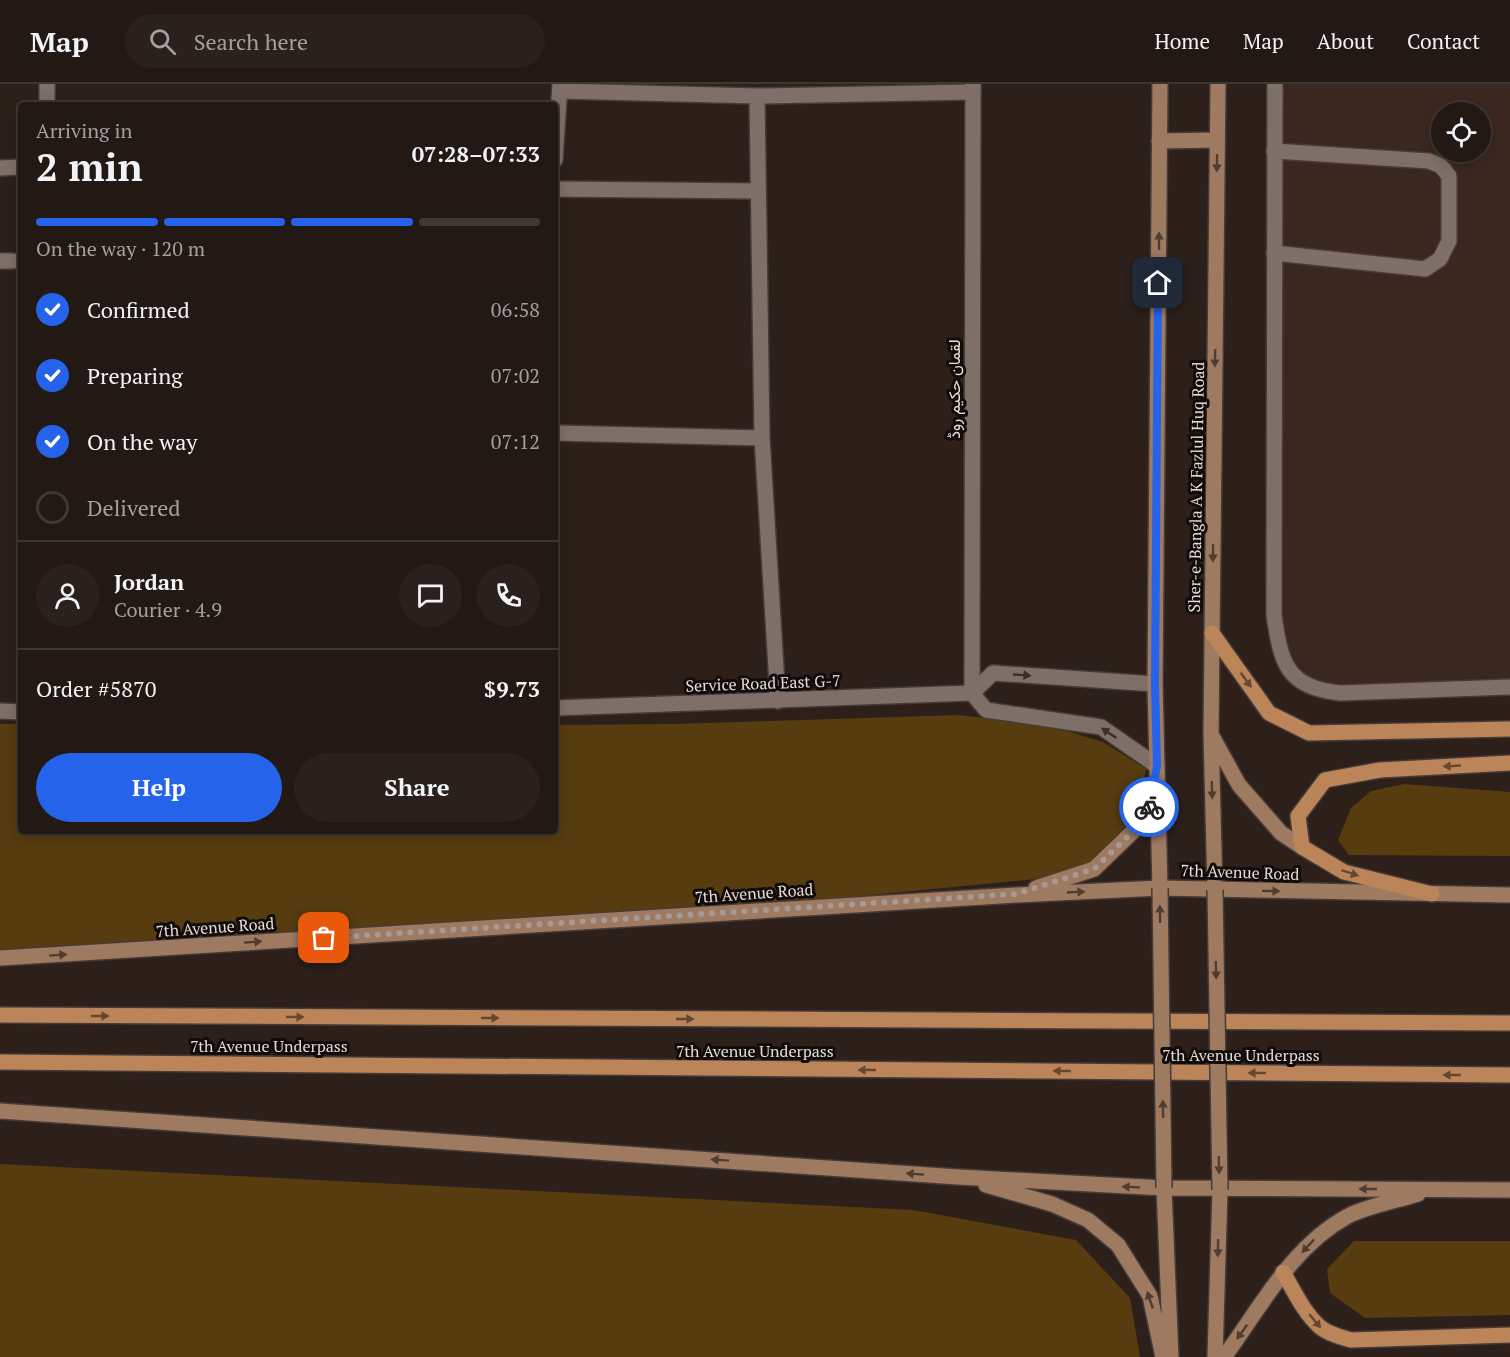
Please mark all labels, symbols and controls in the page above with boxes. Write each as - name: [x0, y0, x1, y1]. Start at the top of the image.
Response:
- search box: [125, 14, 545, 68]
- text: Map: [30, 23, 89, 60]
- icon: search: [146, 25, 179, 58]
- text: Search here: [194, 27, 308, 56]
- text: Home: [1154, 27, 1210, 55]
- text: Map: [1243, 27, 1284, 55]
- text: About: [1317, 27, 1374, 55]
- text: Contact: [1407, 27, 1480, 55]
- map controls: [1431, 102, 1491, 162]
- button: locate: [1431, 102, 1491, 162]
- text: Arriving in: [36, 117, 132, 144]
- text: 07:28–07:33: [412, 139, 540, 168]
- text: 2 min: [36, 140, 143, 192]
- one-way arrow: [1212, 154, 1222, 173]
- one-way arrow: [1154, 232, 1164, 251]
- text: On the way · 120 m: [36, 235, 205, 262]
- pin: [1132, 257, 1183, 308]
- icon: home: [1141, 266, 1174, 299]
- icon: check: [36, 293, 69, 326]
- text: Confirmed: [87, 295, 190, 324]
- text: 06:58: [491, 296, 540, 323]
- street label: لقمان حکیم روڈ: [943, 339, 965, 439]
- one-way arrow: [1210, 349, 1220, 368]
- icon: check: [36, 359, 69, 392]
- text: Preparing: [87, 361, 183, 390]
- street label: Sher-e-Bangla A K Fazlul Huq Road: [1183, 361, 1209, 613]
- text: 07:02: [491, 362, 540, 389]
- icon: check: [36, 425, 69, 458]
- text: On the way: [87, 427, 197, 456]
- text: 07:12: [491, 428, 540, 455]
- text: Delivered: [87, 493, 180, 522]
- one-way arrow: [1208, 544, 1218, 563]
- button: person: [36, 564, 99, 627]
- button: chat: [399, 564, 462, 627]
- button: phone: [477, 564, 540, 627]
- text: Jordan: [114, 567, 184, 596]
- text: Courier · 4.9: [114, 596, 222, 623]
- street label: Service Road East G-7: [685, 669, 841, 697]
- one-way arrow: [1012, 670, 1031, 680]
- one-way arrow: [1240, 672, 1252, 688]
- text: Order #5870: [36, 674, 156, 703]
- text: $9.73: [484, 674, 540, 703]
- one-way arrow: [1101, 727, 1117, 739]
- button: Help: [36, 753, 282, 822]
- button: Share: [294, 753, 540, 822]
- one-way arrow: [1442, 761, 1461, 771]
- courier: [1119, 777, 1179, 837]
- one-way arrow: [1207, 781, 1217, 800]
- icon: bike: [1133, 791, 1166, 824]
- street label: 7th Avenue Road: [1180, 859, 1300, 885]
- one-way arrow: [1341, 869, 1359, 878]
- street label: 7th Avenue Road: [694, 878, 814, 908]
- one-way arrow: [1067, 887, 1086, 896]
- one-way arrow: [1262, 887, 1281, 896]
- one-way arrow: [1155, 904, 1165, 923]
- street label: 7th Avenue Road: [155, 912, 275, 942]
- pin: [298, 912, 349, 963]
- icon: bag: [307, 921, 340, 954]
- one-way arrow: [244, 938, 263, 947]
- one-way arrow: [49, 950, 68, 959]
- one-way arrow: [1211, 960, 1221, 979]
- one-way arrow: [91, 1011, 110, 1021]
- one-way arrow: [286, 1012, 305, 1022]
- one-way arrow: [481, 1013, 500, 1023]
- one-way arrow: [676, 1014, 695, 1024]
- street label: 7th Avenue Underpass: [190, 1035, 348, 1057]
- street label: 7th Avenue Underpass: [676, 1040, 834, 1062]
- street label: 7th Avenue Underpass: [1162, 1044, 1320, 1066]
- one-way arrow: [857, 1065, 876, 1074]
- one-way arrow: [1052, 1066, 1071, 1076]
- one-way arrow: [1247, 1068, 1266, 1078]
- one-way arrow: [1442, 1070, 1461, 1080]
- one-way arrow: [1158, 1099, 1168, 1118]
- one-way arrow: [1214, 1155, 1224, 1174]
- one-way arrow: [711, 1156, 730, 1165]
- one-way arrow: [905, 1169, 924, 1179]
- one-way arrow: [1121, 1182, 1140, 1191]
- one-way arrow: [1358, 1184, 1377, 1194]
- one-way arrow: [1213, 1239, 1223, 1258]
- one-way arrow: [1301, 1239, 1315, 1253]
- one-way arrow: [1144, 1291, 1154, 1309]
- one-way arrow: [1308, 1313, 1321, 1328]
- one-way arrow: [1237, 1324, 1248, 1340]

